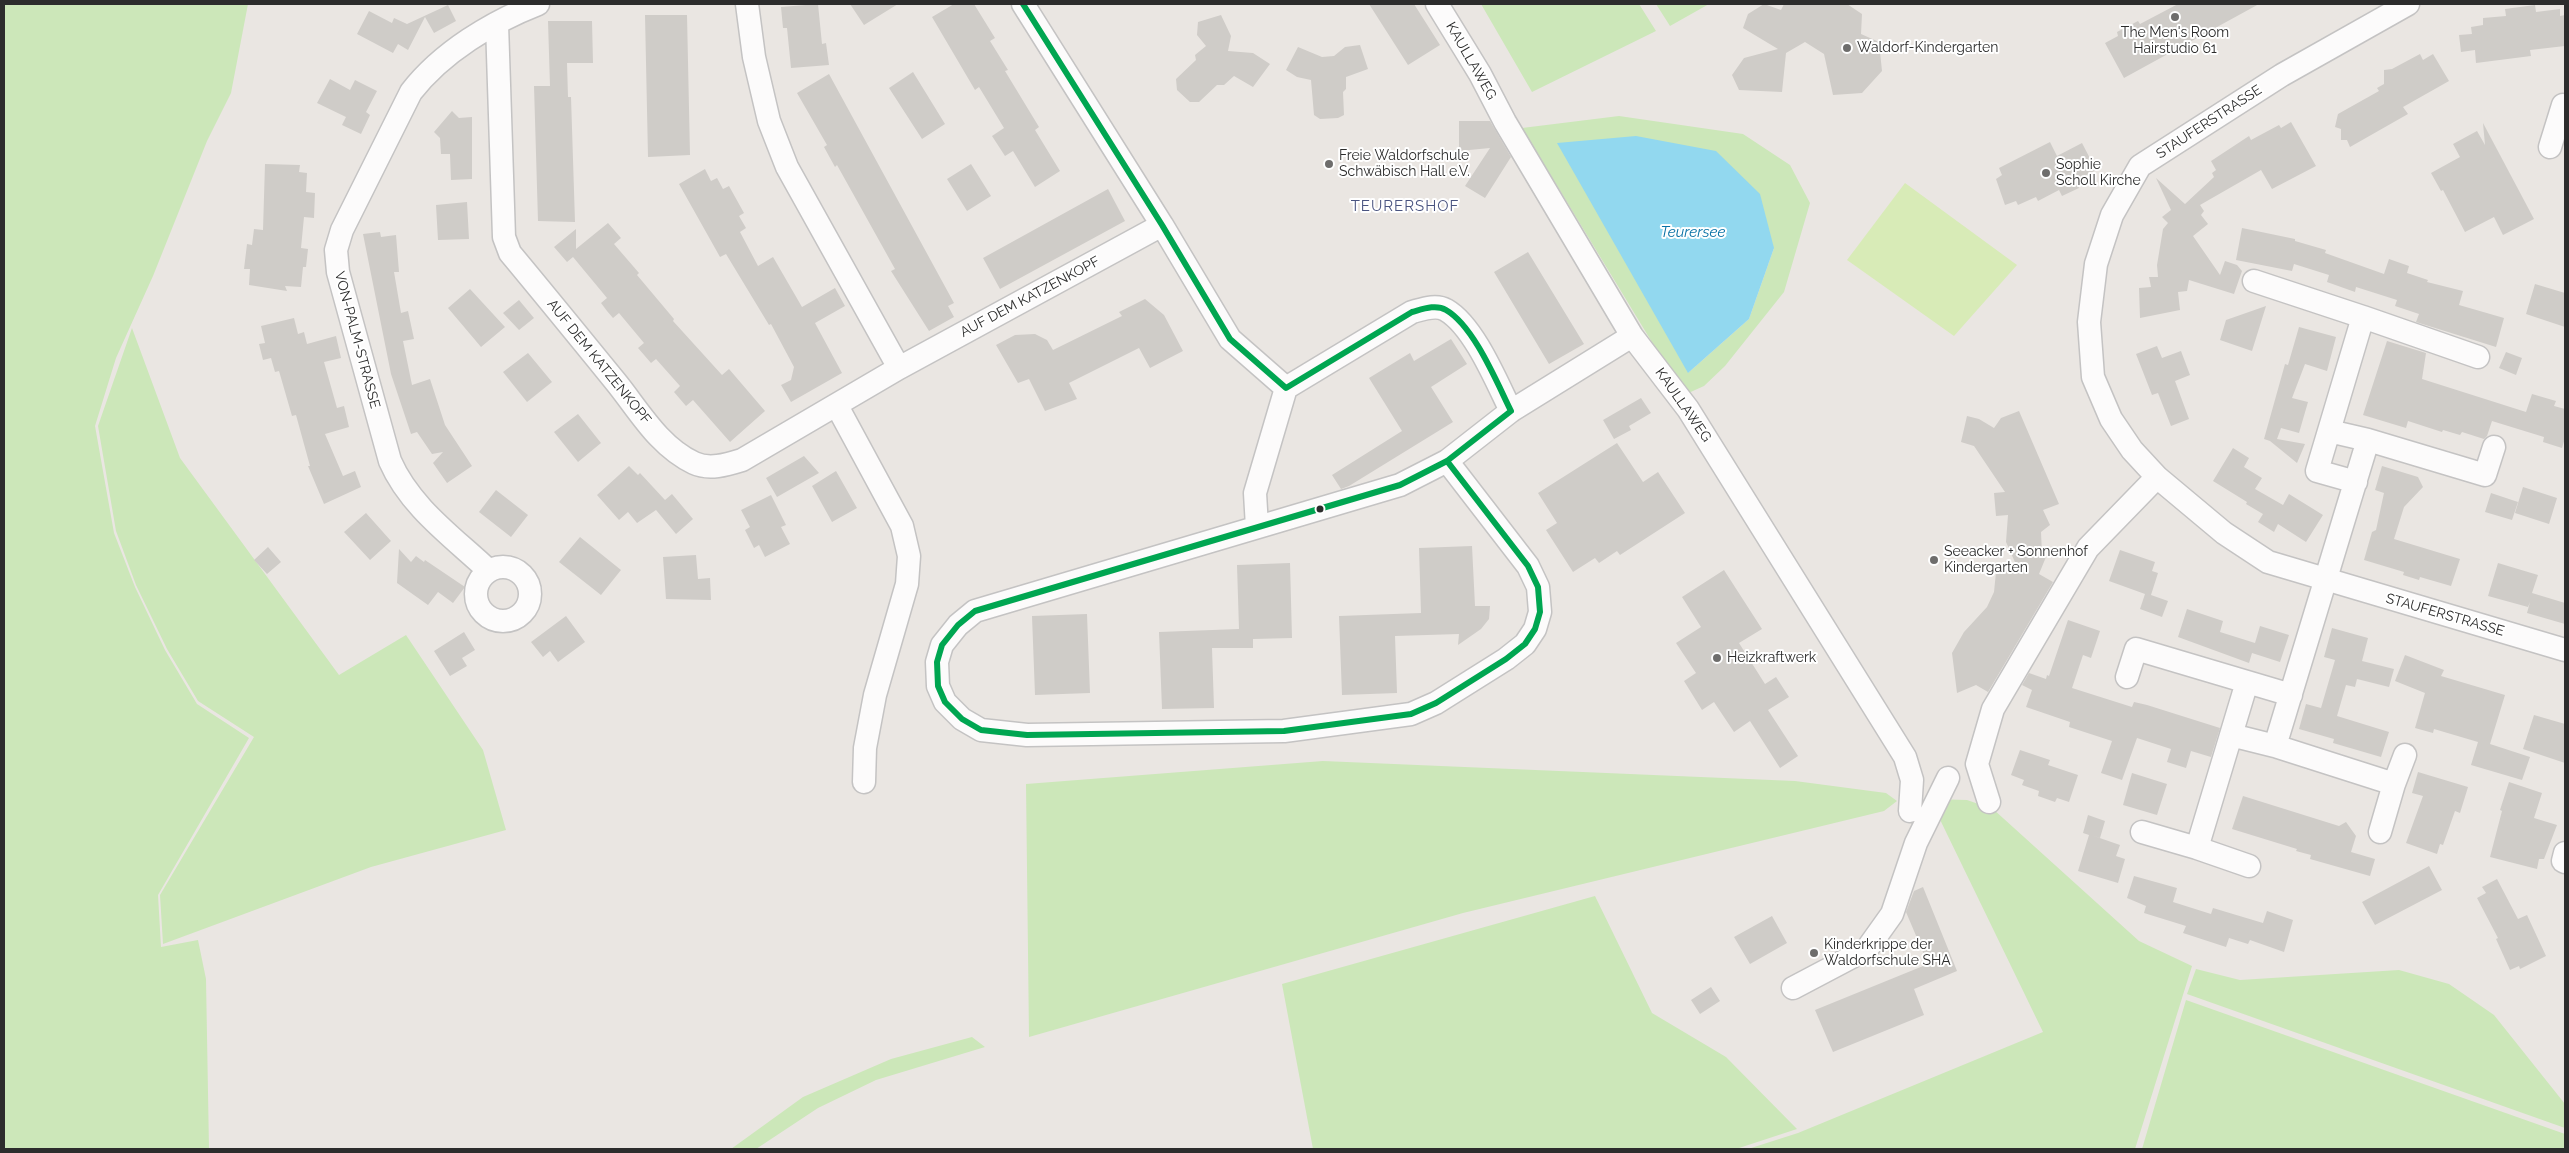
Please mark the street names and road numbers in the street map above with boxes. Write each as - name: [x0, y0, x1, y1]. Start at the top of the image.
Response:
- street label: KAULLAWEG: [1442, 19, 1500, 103]
- street label: STAUFERSTRASSE: [2153, 82, 2265, 162]
- street label: AUF DEM KATZENKOPF: [957, 253, 1103, 341]
- street label: VON-PALM-STRASSE: [331, 270, 383, 410]
- street label: AUF DEM KATZENKOPF: [543, 296, 655, 428]
- street label: KAULLAWEG: [1651, 365, 1715, 445]
- street label: STAUFERSTRASSE: [2384, 590, 2506, 640]

